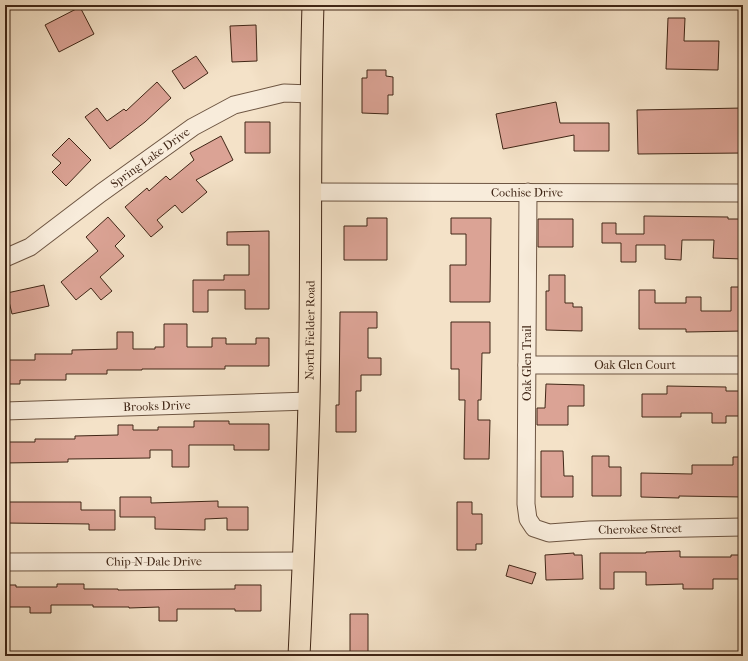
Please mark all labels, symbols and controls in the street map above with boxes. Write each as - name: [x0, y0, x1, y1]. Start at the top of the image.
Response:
- street label: Spring Lake Drive: [108, 125, 192, 191]
- street label: Cochise Drive: [491, 185, 563, 200]
- street label: North Fielder Road: [302, 280, 317, 380]
- street label: Oak Glen Trail: [520, 324, 534, 401]
- street label: Oak Glen Court: [594, 358, 676, 372]
- street label: Brooks Drive: [123, 398, 191, 414]
- street label: Cherokee Street: [598, 521, 683, 537]
- street label: Chip-N-Dale Drive: [106, 554, 202, 569]

